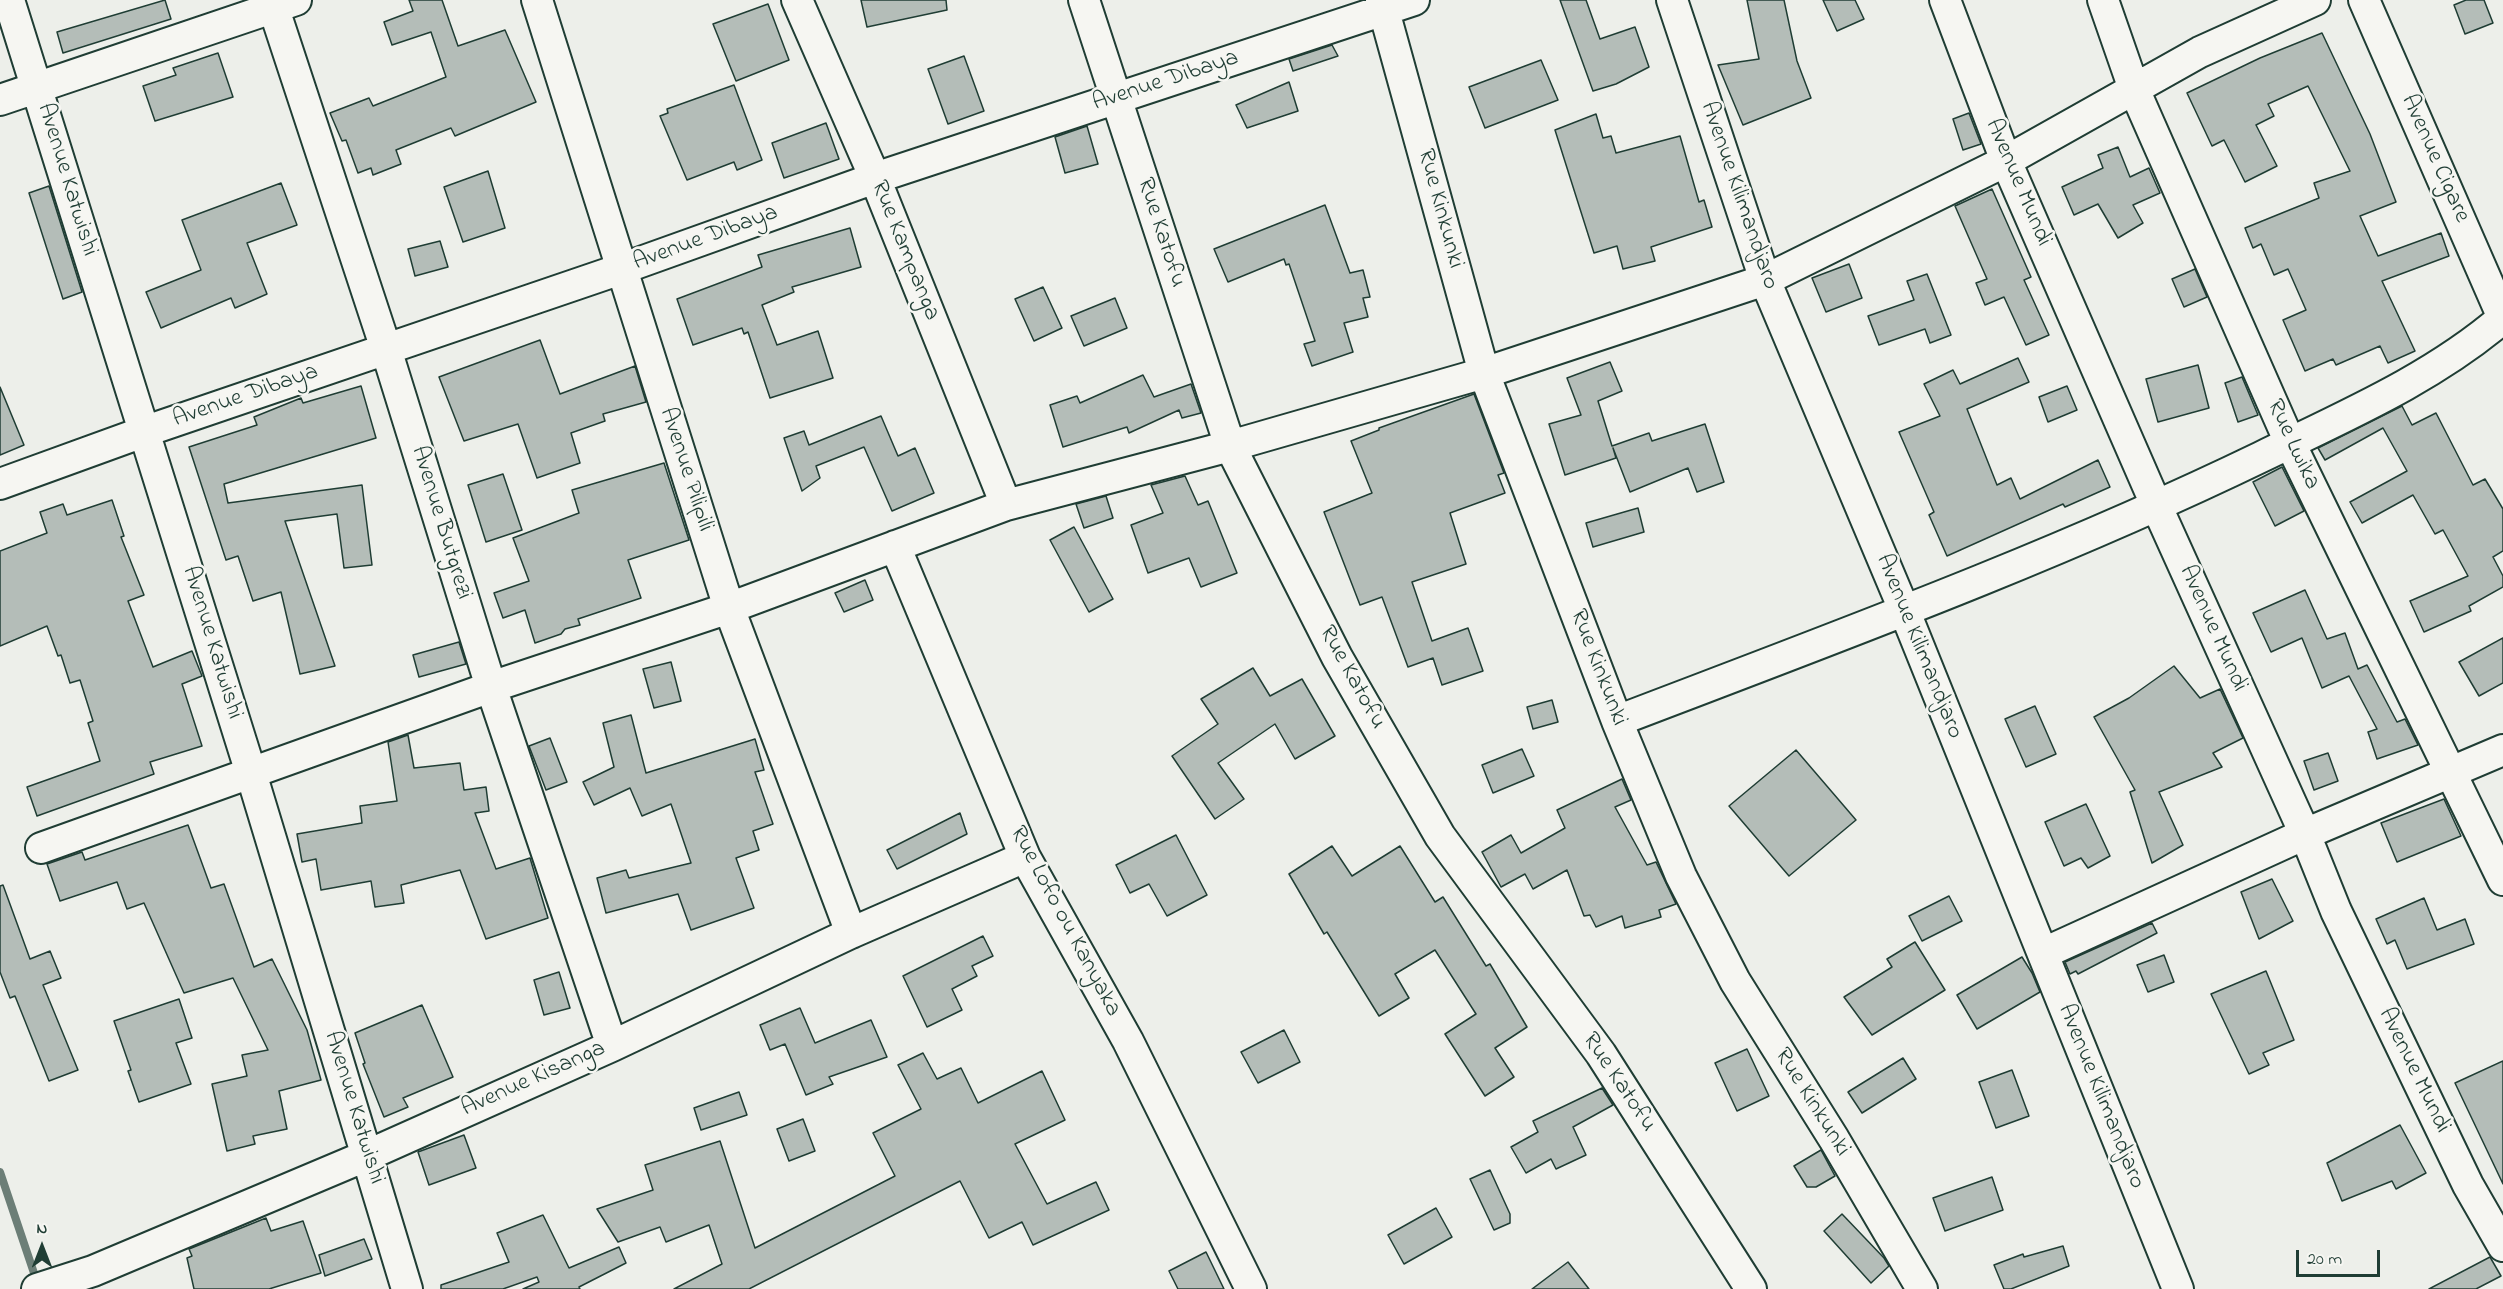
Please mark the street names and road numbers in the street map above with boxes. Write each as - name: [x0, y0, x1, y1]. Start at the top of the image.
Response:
- street label: Avenue Dibaya: [1089, 45, 1243, 119]
- street label: Avenue Cigare: [2393, 90, 2475, 228]
- street label: Avenue Kilimandjaro: [1692, 98, 1784, 294]
- street label: Avenue Katwishi: [29, 100, 103, 260]
- street label: Avenue Mundi: [1977, 115, 2057, 251]
- street label: Rue Kinkunki: [1409, 146, 1469, 272]
- street label: Rue Katofu: [1129, 175, 1191, 291]
- street label: Rue Kampanga: [863, 177, 945, 325]
- street label: Avenue Dibaya: [630, 200, 782, 278]
- street label: Avenue Dibaya: [170, 359, 322, 435]
- street label: Rue Lwika: [2259, 395, 2325, 495]
- street label: Avenue Pilipili: [651, 404, 719, 536]
- street label: Avenue Butgrezi: [403, 443, 477, 603]
- street label: Avenue Kilimandjaro: [1868, 550, 1968, 744]
- street label: Avenue Mundi: [2171, 561, 2253, 697]
- street label: Avenue Katwishi: [174, 563, 248, 723]
- street label: Rue Kinkunki: [1562, 606, 1632, 730]
- street label: Rue Katofu: [1311, 621, 1391, 735]
- street label: Rue Lofo ou Kanyaka: [1002, 822, 1126, 1022]
- street label: Avenue Kilimandjaro: [2050, 1000, 2150, 1194]
- street label: Avenue Mundi: [2370, 1004, 2456, 1138]
- street label: Avenue Katwishi: [316, 1028, 390, 1188]
- street label: Rue Katofu: [1574, 1028, 1662, 1138]
- street label: Avenue Kisanga: [458, 1035, 610, 1125]
- street label: Rue Kinkunki: [1766, 1044, 1856, 1162]

